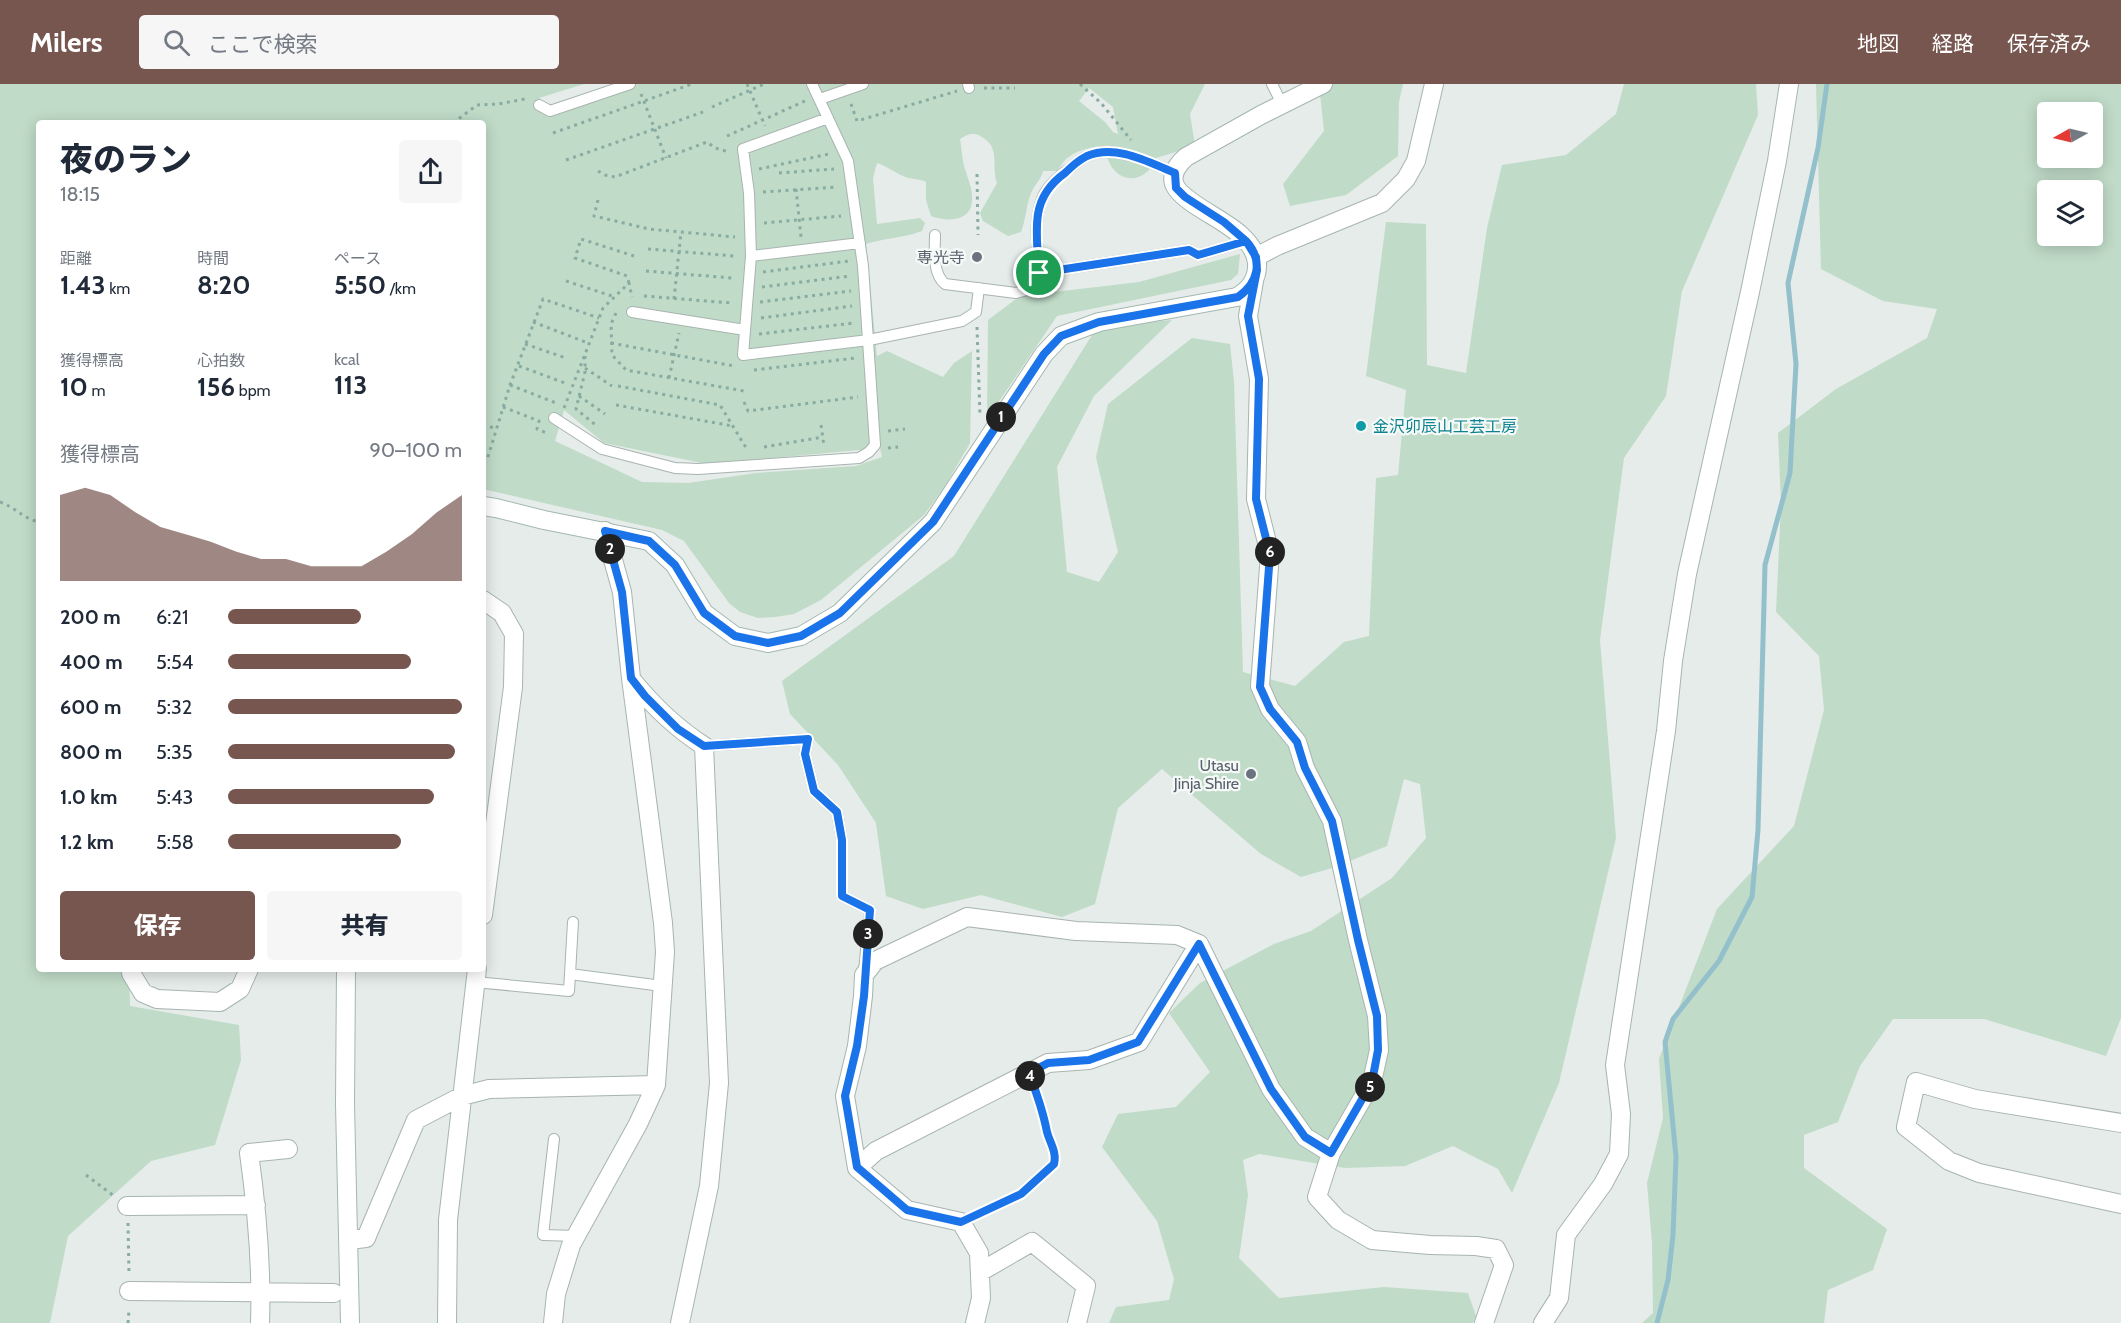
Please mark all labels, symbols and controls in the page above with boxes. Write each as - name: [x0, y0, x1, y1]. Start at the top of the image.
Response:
- search box: [139, 15, 559, 69]
- text: Milers: [30, 25, 103, 59]
- icon: search: [160, 26, 193, 59]
- text: ここで検索: [208, 31, 318, 58]
- text: 地図: [1857, 31, 1899, 56]
- text: 経路: [1932, 31, 1974, 56]
- text: 保存済み: [2007, 31, 2091, 56]
- north arrow: [2037, 102, 2103, 168]
- map controls: [2037, 102, 2103, 246]
- text: 夜のラン: [60, 139, 192, 179]
- button: share: [399, 140, 462, 203]
- button: layers: [2037, 180, 2103, 246]
- text: 18:15: [60, 182, 100, 206]
- pin: [1013, 247, 1064, 298]
- place label: 専光寺: [917, 248, 965, 267]
- text: 距離: [60, 249, 92, 268]
- text: 時間: [197, 249, 229, 268]
- text: ペース: [334, 249, 381, 268]
- marker: 専光寺: [970, 250, 984, 264]
- icon: arrive: [1022, 256, 1055, 289]
- text: 1.43: [60, 269, 106, 301]
- text: 8:20: [197, 269, 251, 301]
- text: 5:50: [334, 269, 386, 301]
- text: km: [106, 279, 130, 298]
- text: /km: [386, 279, 416, 298]
- text: kcal: [334, 350, 360, 369]
- text: 獲得標高: [60, 351, 124, 370]
- text: 心拍数: [197, 351, 245, 370]
- text: 113: [334, 369, 367, 401]
- text: 10: [60, 371, 88, 403]
- text: 156: [197, 371, 235, 403]
- text: m: [88, 381, 106, 400]
- text: bpm: [235, 381, 271, 400]
- pin: 1: [986, 402, 1016, 432]
- text: 1: [998, 407, 1004, 426]
- place label: 金沢卯辰山工芸工房: [1373, 417, 1517, 436]
- marker: 金沢卯辰山工芸工房: [1354, 419, 1368, 433]
- text: 90–100 m: [370, 438, 462, 462]
- text: 獲得標高: [60, 442, 140, 466]
- pin: 2: [595, 534, 625, 564]
- pin: 6: [1255, 537, 1285, 567]
- text: 2: [606, 539, 614, 558]
- text: 6: [1266, 542, 1275, 561]
- text: 200 m: [60, 605, 121, 629]
- text: 6:21: [156, 605, 189, 629]
- text: 400 m: [60, 650, 123, 674]
- text: 5:54: [156, 650, 193, 674]
- text: 600 m: [60, 695, 121, 719]
- text: 5:32: [156, 695, 192, 719]
- text: 800 m: [60, 740, 122, 764]
- text: 5:35: [156, 740, 193, 764]
- place label: Utasu Jinja Shire: [1173, 756, 1239, 793]
- marker: Utasu Jinja Shire: [1244, 767, 1258, 781]
- text: 1.0 km: [60, 785, 117, 809]
- text: 5:43: [156, 785, 193, 809]
- text: 1.2 km: [60, 830, 114, 854]
- text: 5:58: [156, 830, 194, 854]
- button: 保存: [60, 891, 255, 960]
- button: 共有: [267, 891, 462, 960]
- pin: 3: [853, 919, 883, 949]
- text: 3: [864, 924, 872, 943]
- pin: 4: [1015, 1061, 1045, 1091]
- text: 4: [1025, 1066, 1035, 1085]
- pin: 5: [1355, 1072, 1385, 1102]
- text: 5: [1366, 1077, 1374, 1096]

